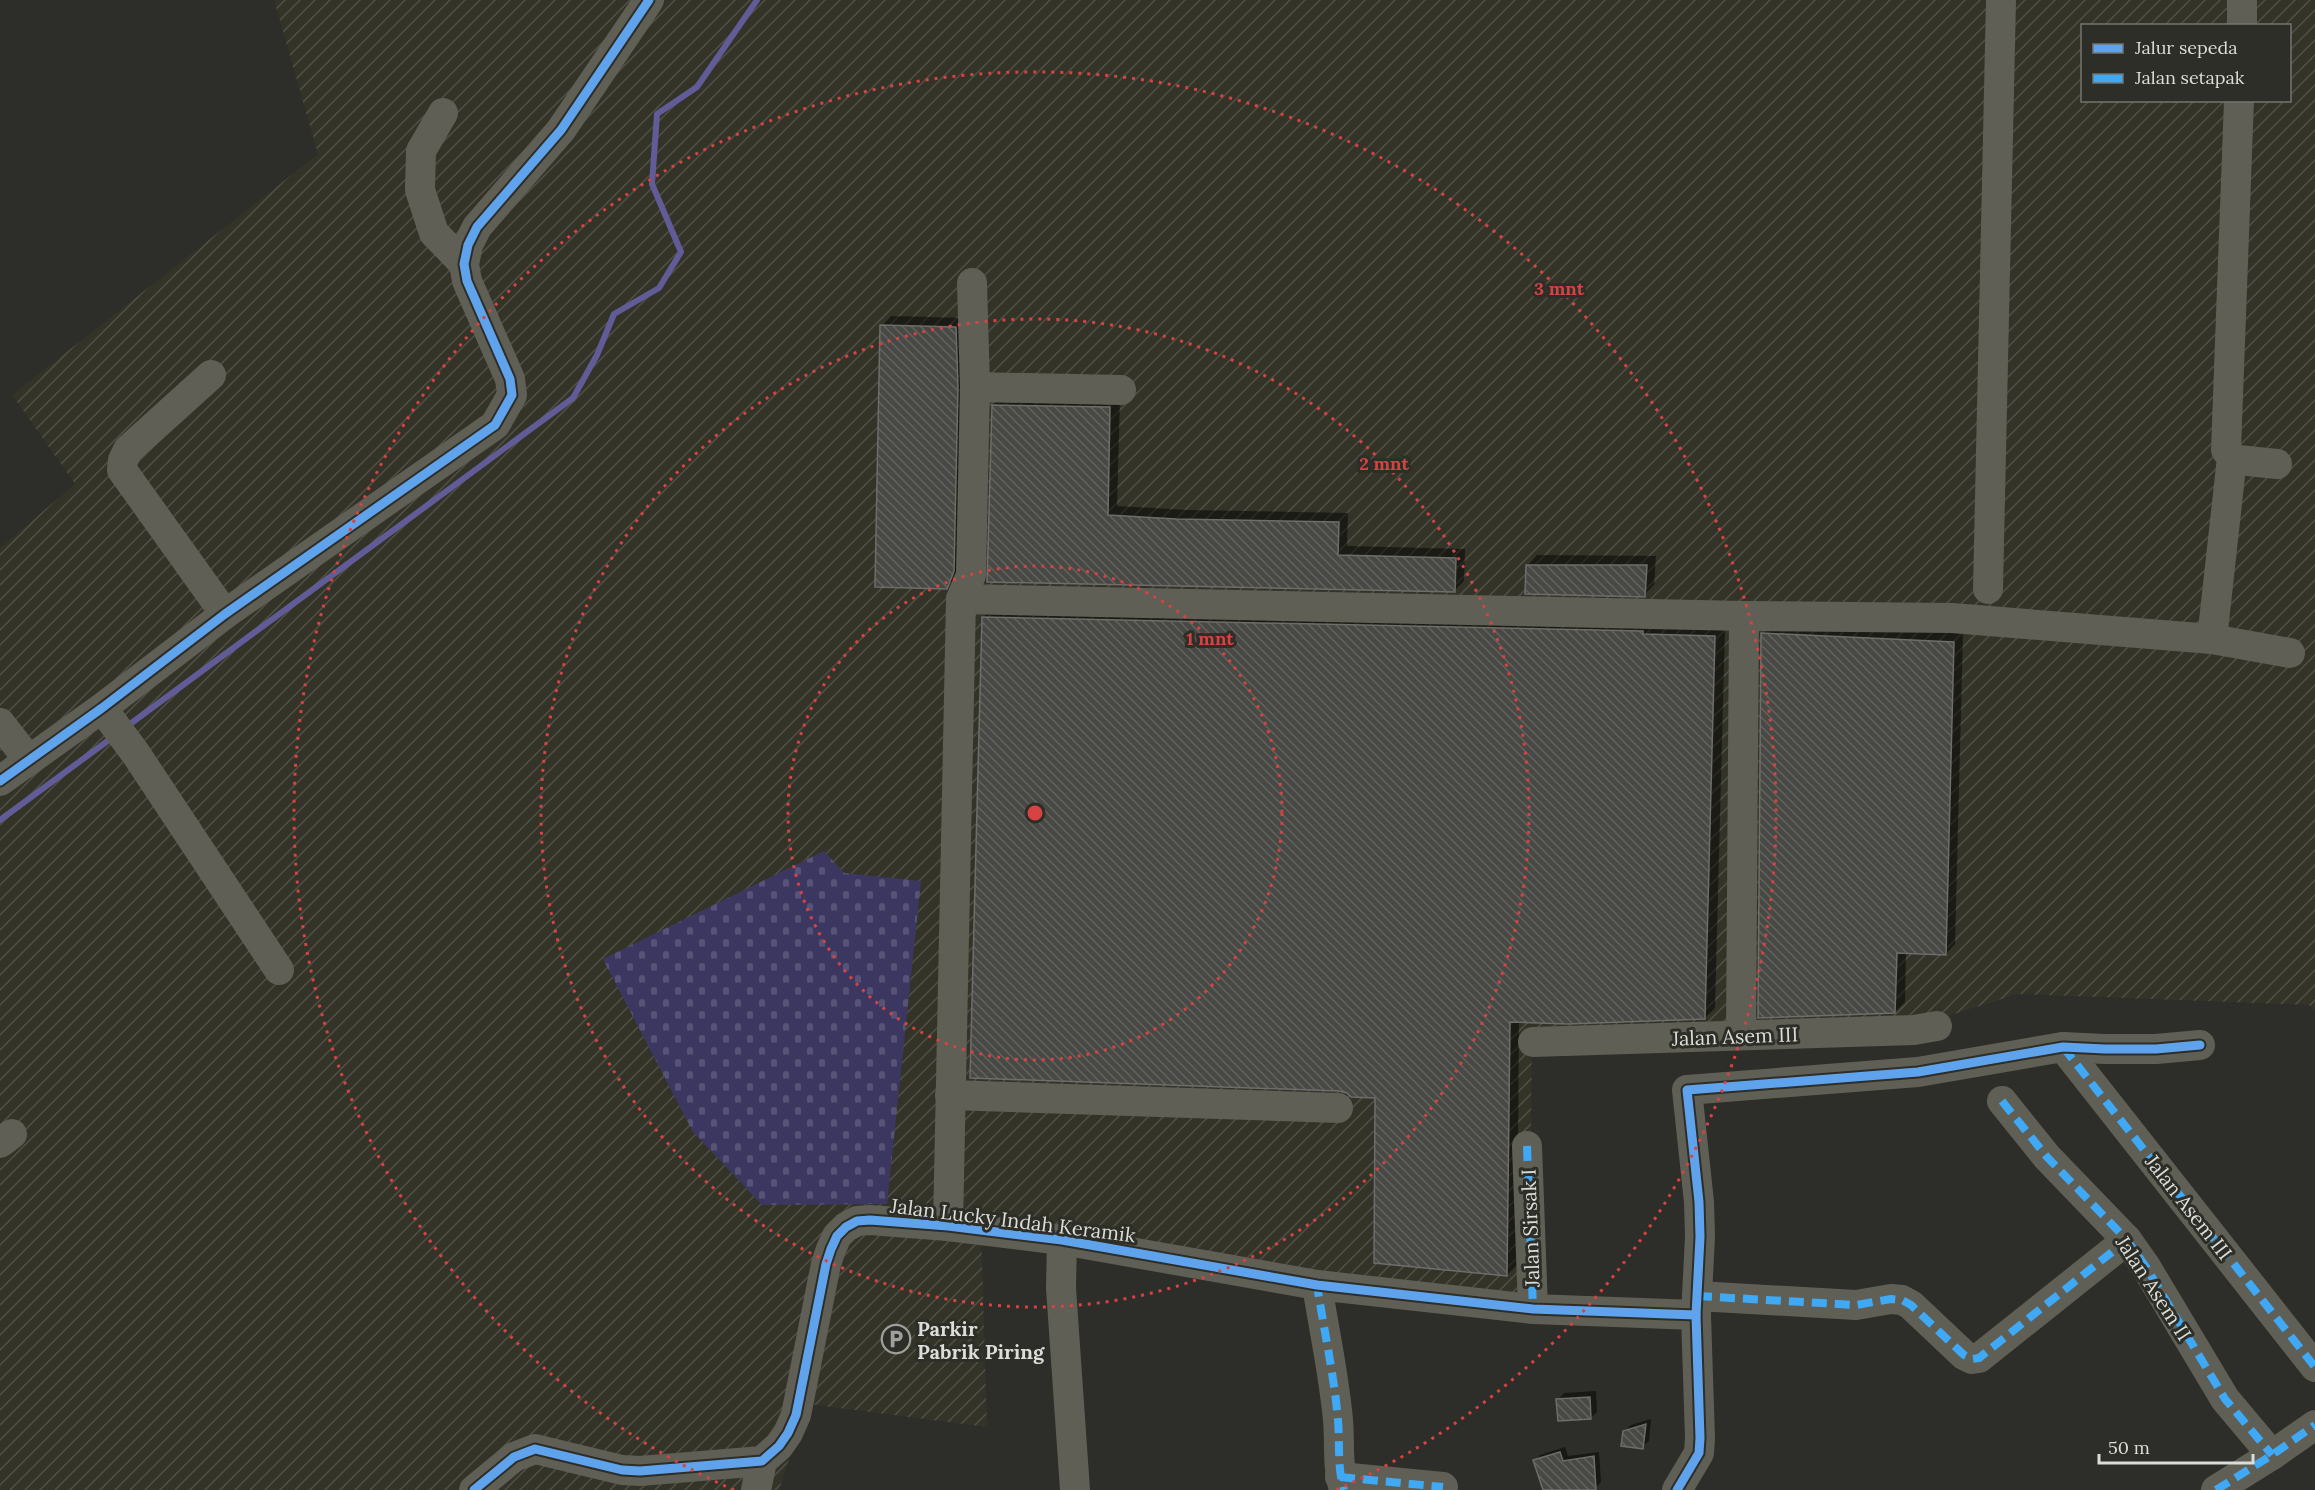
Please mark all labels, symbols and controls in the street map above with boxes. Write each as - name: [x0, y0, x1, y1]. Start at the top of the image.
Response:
- legend: [2081, 24, 2291, 102]
- text: Jalur sepeda: [2134, 36, 2237, 59]
- text: Jalan setapak: [2134, 66, 2245, 89]
- text: 3 mnt: [1534, 277, 1585, 300]
- text: 2 mnt: [1359, 452, 1409, 475]
- text: 1 mnt: [1186, 627, 1234, 650]
- centre of rings: [1025, 803, 1045, 823]
- street label: Jalan Asem III: [1670, 1021, 1799, 1051]
- street label: Jalan Asem III: [2140, 1149, 2238, 1265]
- street label: Jalan Sirsak I: [1515, 1168, 1545, 1289]
- street label: Jalan Lucky Indah Keramik: [888, 1192, 1137, 1247]
- street label: Jalan Asem II: [2110, 1230, 2197, 1345]
- place label: Parkir Pabrik Piring: [917, 1316, 1045, 1364]
- parking icon: Parkir Pabrik Piring: [880, 1323, 912, 1355]
- scale bar: [2099, 1427, 2254, 1465]
- text: 50 m: [2108, 1436, 2150, 1459]

